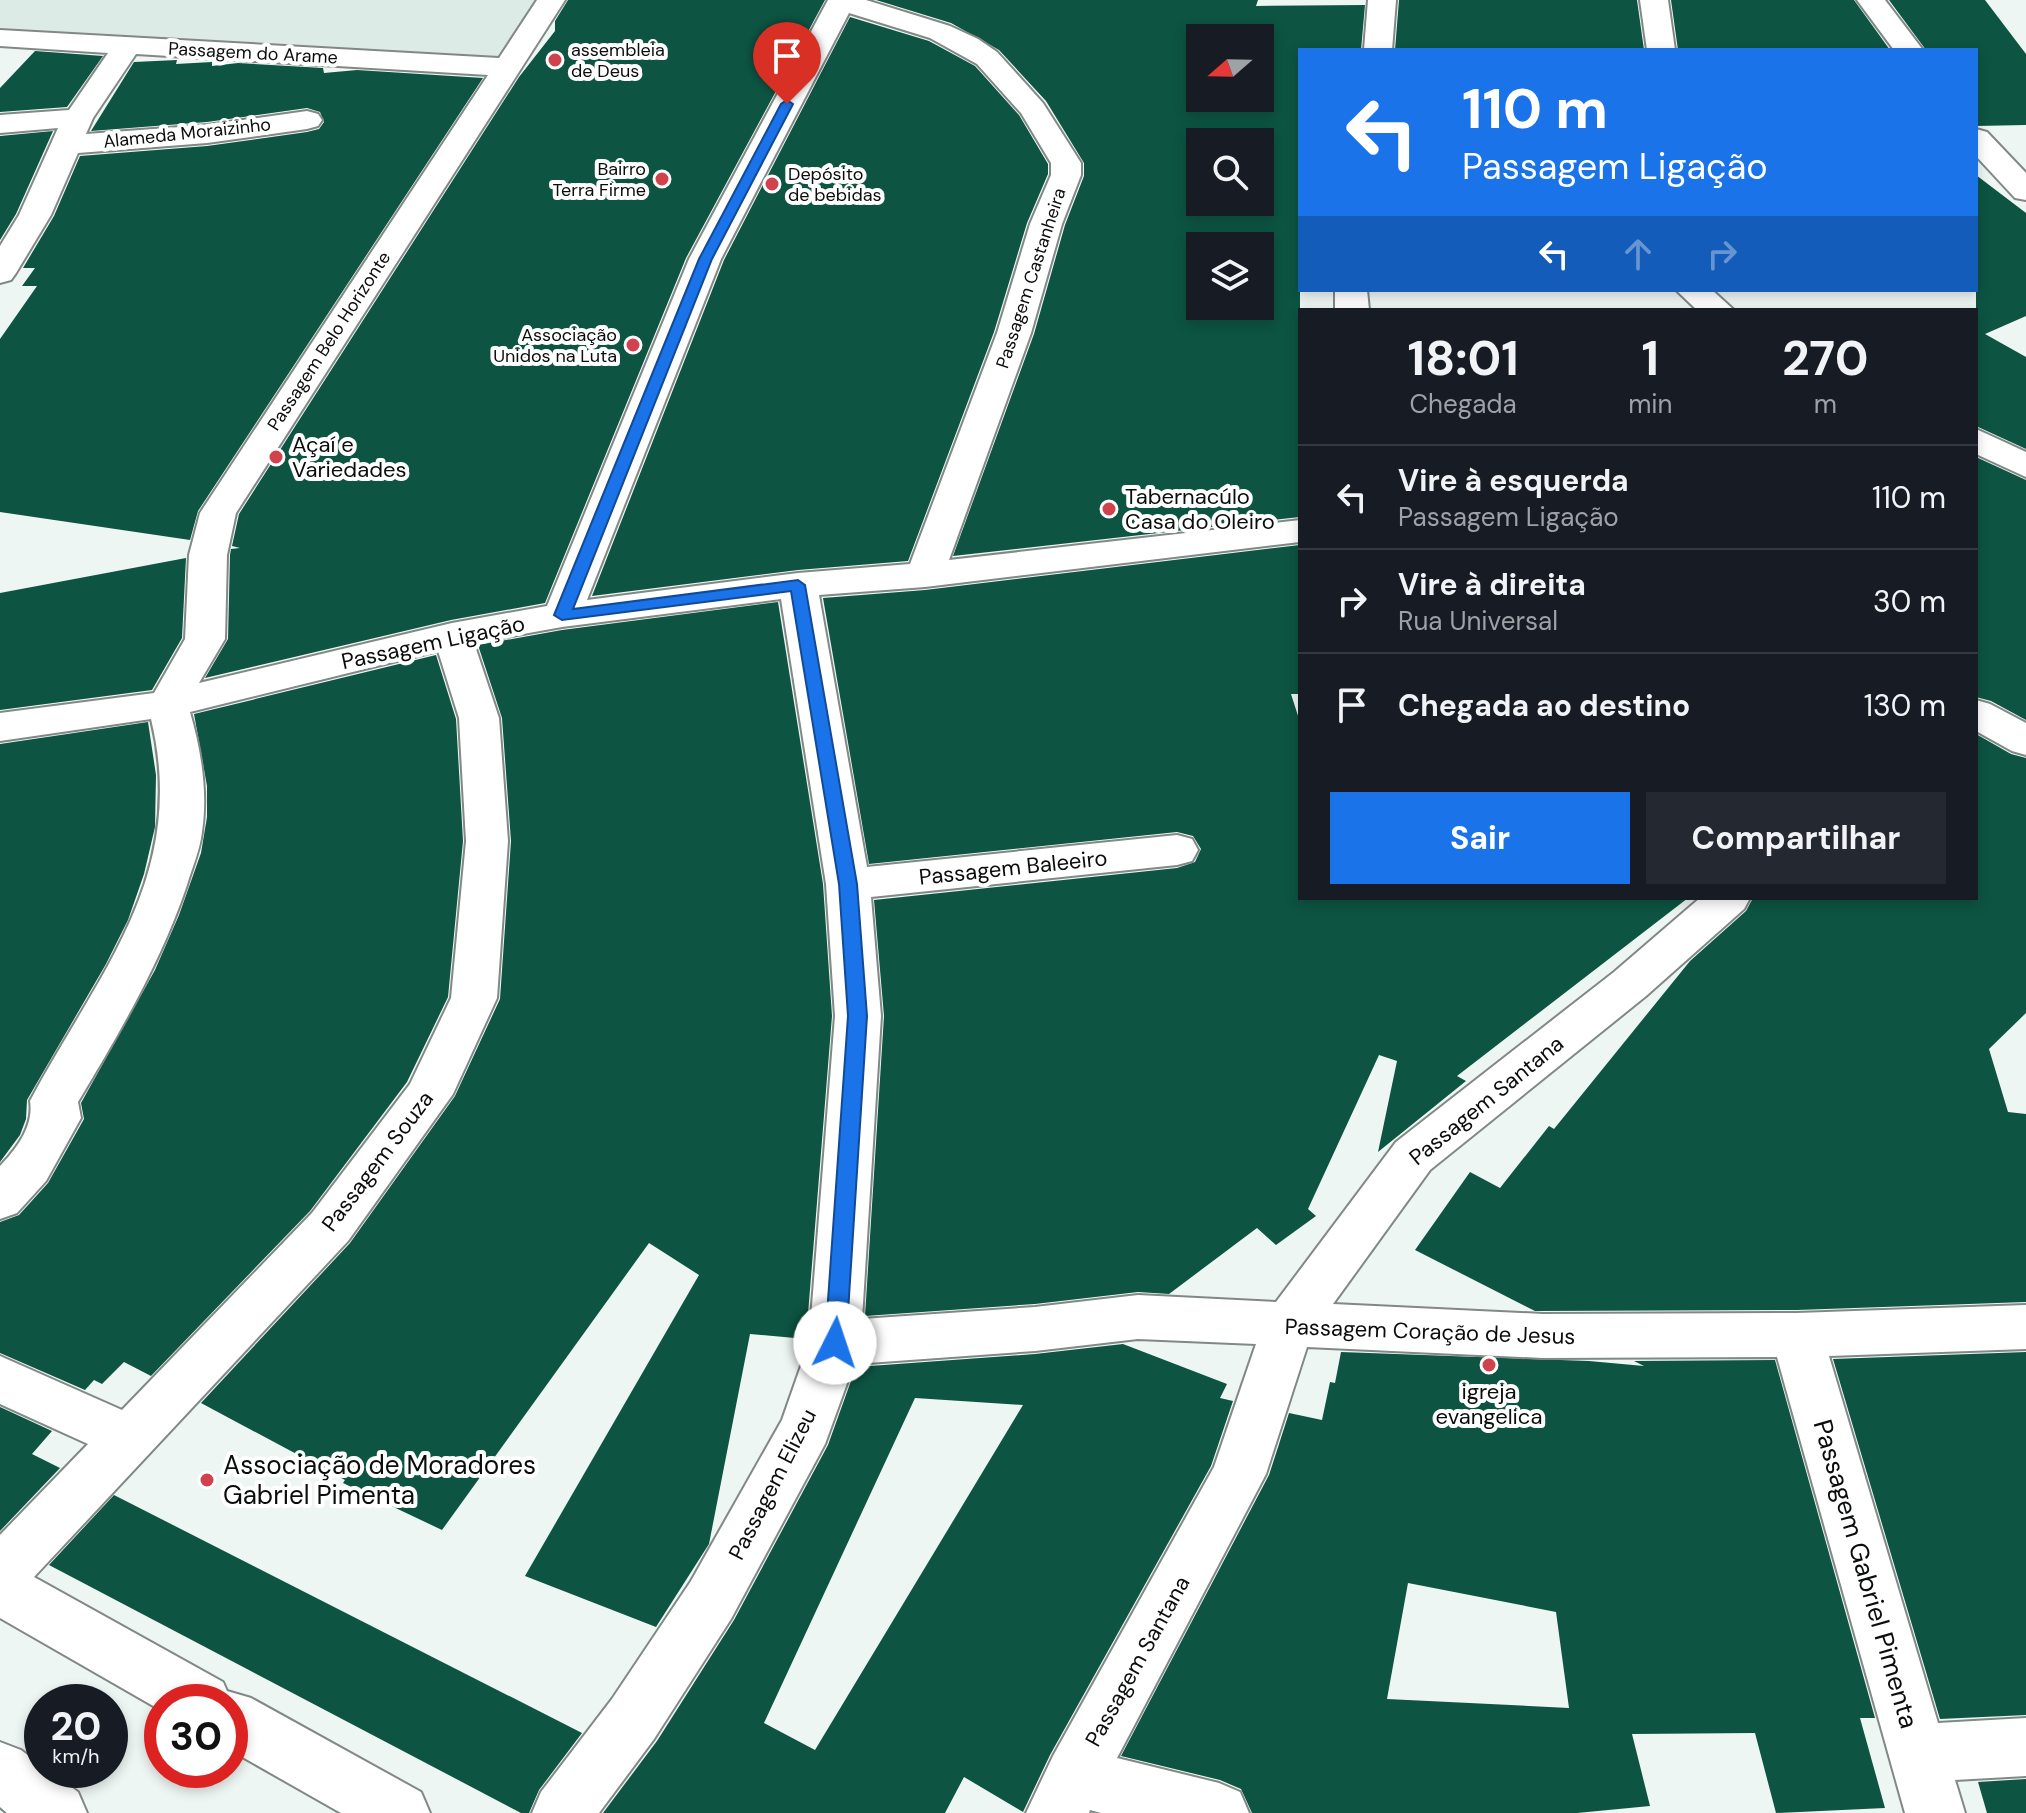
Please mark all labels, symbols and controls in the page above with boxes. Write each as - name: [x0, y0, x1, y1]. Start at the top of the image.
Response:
- pin: [753, 22, 821, 104]
- north arrow: [1186, 24, 1274, 112]
- map controls: [1186, 24, 1274, 320]
- icon: arrive: [765, 34, 809, 78]
- street label: Passagem do Arame: [168, 37, 338, 69]
- place label: assembleia de Deus: [571, 38, 665, 83]
- marker: assembleia de Deus: [546, 51, 564, 69]
- text: 110 m: [1462, 72, 1608, 145]
- icon: left: [1330, 80, 1434, 184]
- street label: Alameda Moraizinho: [102, 112, 272, 154]
- button: search: [1186, 128, 1274, 216]
- text: Passagem Ligação: [1462, 143, 1768, 190]
- place label: Bairro Terra Firme: [553, 157, 646, 202]
- place label: Depósito de bebidas: [788, 162, 882, 207]
- marker: Bairro Terra Firme: [653, 170, 671, 188]
- marker: Depósito de bebidas: [763, 175, 781, 193]
- street label: Passagem Castanheira: [990, 185, 1072, 371]
- button: layers: [1186, 232, 1274, 320]
- icon: left: [1532, 232, 1576, 276]
- icon: ahead: [1616, 232, 1660, 276]
- icon: right: [1700, 232, 1744, 276]
- street label: Passagem Belo Horizonte: [262, 247, 396, 435]
- place label: Associação Unidos na Luta: [493, 323, 617, 368]
- text: 18:01: [1407, 327, 1519, 390]
- text: 1: [1642, 327, 1659, 390]
- text: 270: [1782, 327, 1869, 390]
- marker: Associação Unidos na Luta: [624, 336, 642, 354]
- text: Chegada: [1409, 387, 1517, 421]
- text: min: [1628, 387, 1673, 421]
- text: m: [1814, 387, 1837, 421]
- place label: Açaí e Variedades: [292, 430, 406, 484]
- marker: Açaí e Variedades: [267, 448, 285, 466]
- text: Vire à esquerda: [1398, 461, 1629, 500]
- icon: left: [1330, 475, 1374, 519]
- text: 110 m: [1872, 478, 1946, 517]
- place label: Tabernacúlo Casa do Oleiro: [1125, 482, 1275, 536]
- marker: Tabernacúlo Casa do Oleiro: [1100, 500, 1118, 518]
- text: Passagem Ligação: [1398, 500, 1619, 534]
- text: Vire à direita: [1398, 565, 1586, 604]
- icon: right: [1330, 579, 1374, 623]
- text: 30 m: [1873, 582, 1946, 621]
- text: Rua Universal: [1398, 604, 1558, 638]
- street label: Passagem Ligação: [339, 609, 527, 676]
- icon: arrive: [1330, 683, 1374, 727]
- text: Chegada ao destino: [1398, 686, 1690, 725]
- text: 130 m: [1864, 686, 1946, 725]
- button: Sair: [1330, 792, 1630, 884]
- button: Compartilhar: [1646, 792, 1946, 884]
- street label: Passagem Baleeiro: [917, 843, 1109, 892]
- street label: Passagem Santana: [1403, 1029, 1570, 1172]
- street label: Passagem Souza: [315, 1085, 440, 1237]
- position arrow: [793, 1301, 877, 1385]
- street label: Passagem Coração de Jesus: [1284, 1312, 1576, 1351]
- marker: igreja evangelica: [1480, 1356, 1498, 1374]
- place label: igreja evangelica: [1436, 1377, 1542, 1431]
- street label: Passagem Elizeu: [722, 1404, 823, 1565]
- street label: Passagem Gabriel Pimenta: [1806, 1416, 1926, 1732]
- place label: Associação de Moradores Gabriel Pimenta: [223, 1448, 536, 1512]
- marker: Associação de Moradores Gabriel Pimenta: [198, 1471, 216, 1489]
- street label: Passagem Santana: [1079, 1571, 1196, 1752]
- speed limit sign: 30: [144, 1684, 248, 1788]
- text: 20: [50, 1700, 102, 1752]
- text: km/h: [52, 1743, 100, 1769]

